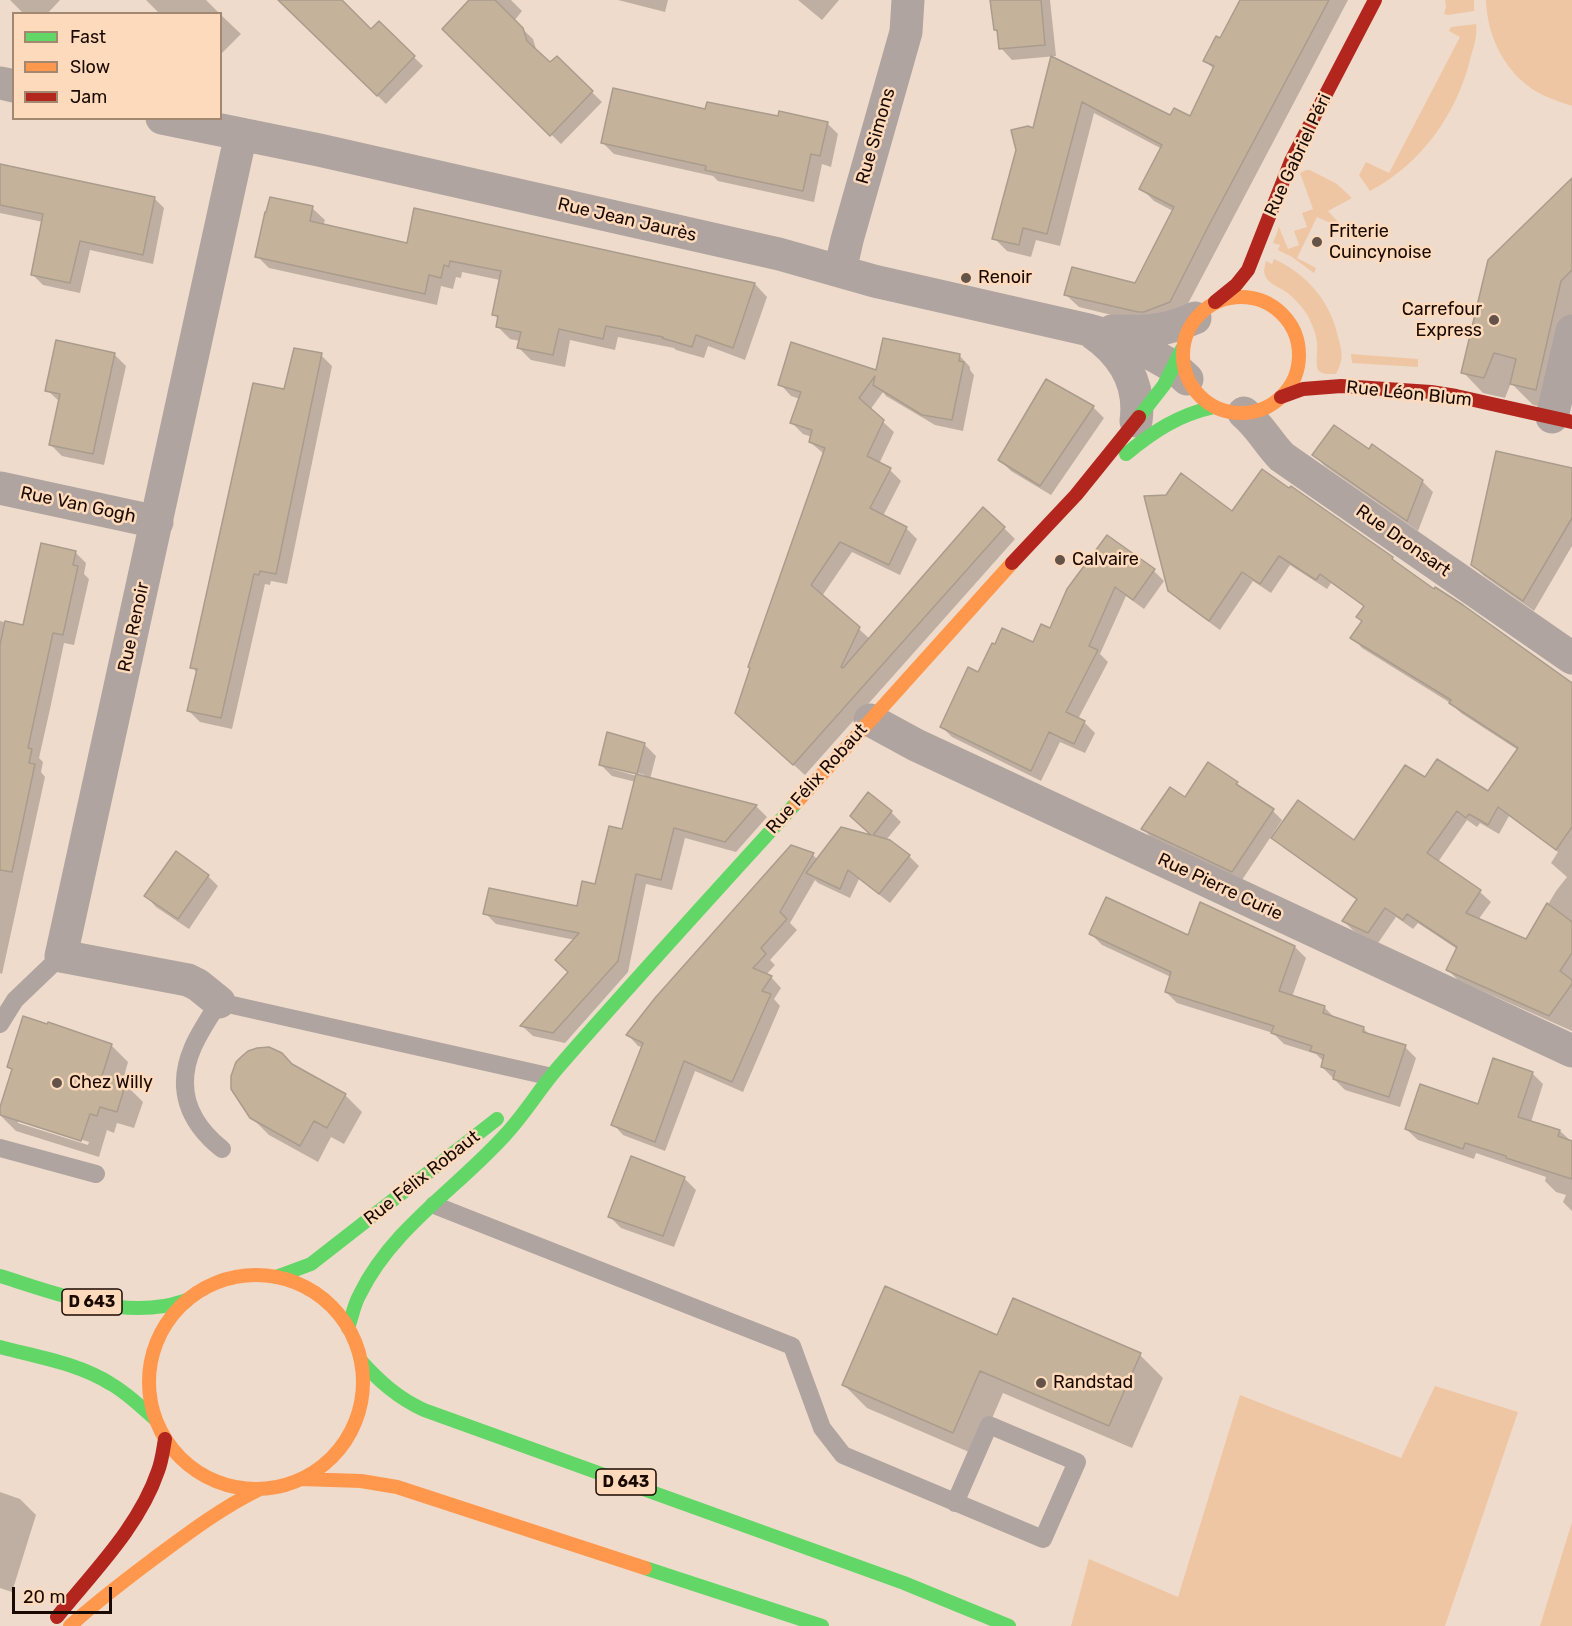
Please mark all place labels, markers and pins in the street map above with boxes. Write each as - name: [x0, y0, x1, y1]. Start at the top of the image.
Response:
- place label: Friterie Cuincynoise: [1329, 221, 1432, 264]
- marker: Friterie Cuincynoise: [1310, 235, 1324, 249]
- place label: Renoir: [978, 267, 1032, 289]
- marker: Renoir: [959, 271, 973, 285]
- place label: Carrefour Express: [1402, 299, 1482, 342]
- marker: Carrefour Express: [1487, 313, 1501, 327]
- place label: Calvaire: [1072, 549, 1139, 571]
- marker: Calvaire: [1053, 553, 1067, 567]
- place label: Chez Willy: [69, 1072, 153, 1094]
- marker: Chez Willy: [50, 1076, 64, 1090]
- place label: Randstad: [1053, 1372, 1133, 1394]
- marker: Randstad: [1034, 1376, 1048, 1390]

